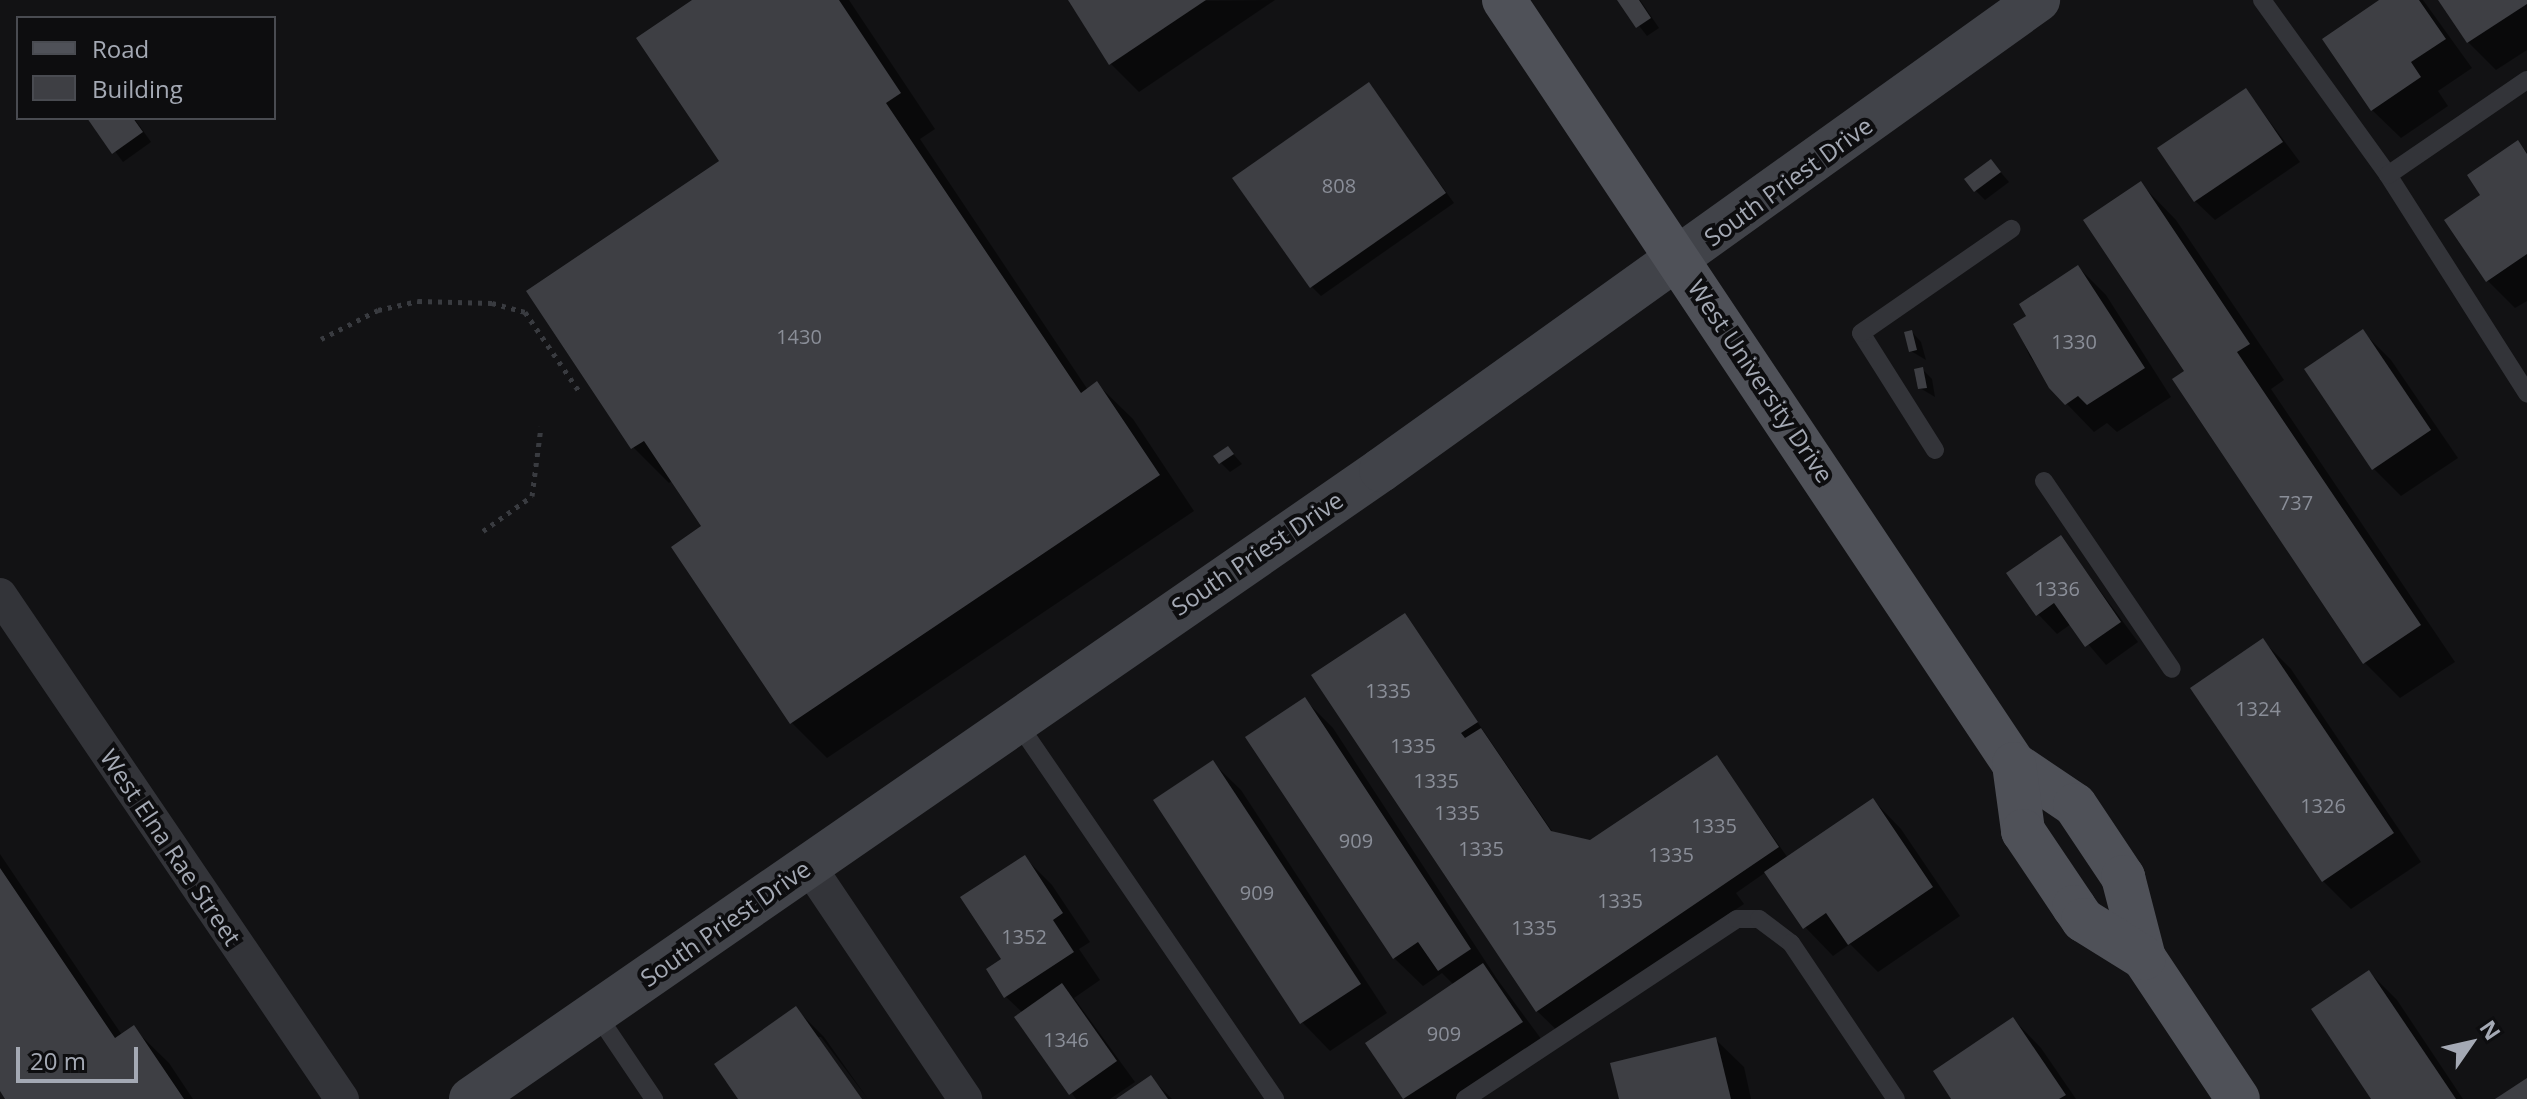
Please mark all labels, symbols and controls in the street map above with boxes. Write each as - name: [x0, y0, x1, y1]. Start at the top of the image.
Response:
- legend: [16, 16, 276, 120]
- text: Road: [92, 32, 149, 65]
- text: Building: [92, 72, 183, 105]
- street label: South Priest Drive: [1698, 110, 1878, 252]
- house number: 808: [1322, 173, 1356, 197]
- street label: West University Drive: [1682, 274, 1840, 488]
- house number: 1430: [776, 324, 822, 348]
- house number: 1330: [2051, 329, 2097, 353]
- street label: South Priest Drive: [1166, 485, 1348, 621]
- house number: 737: [2279, 490, 2313, 514]
- house number: 1336: [2034, 576, 2080, 600]
- house number: 1335: [1365, 678, 1411, 702]
- house number: 1324: [2235, 696, 2281, 720]
- house number: 1335: [1390, 733, 1436, 757]
- street label: West Elna Rae Street: [95, 743, 247, 951]
- house number: 1335: [1413, 768, 1459, 792]
- house number: 1326: [2300, 793, 2346, 817]
- house number: 1335: [1434, 800, 1480, 824]
- house number: 1335: [1691, 813, 1737, 837]
- house number: 909: [1339, 828, 1373, 852]
- house number: 1335: [1458, 836, 1504, 860]
- house number: 1335: [1648, 842, 1694, 866]
- street label: South Priest Drive: [635, 854, 815, 992]
- house number: 909: [1240, 880, 1274, 904]
- house number: 1335: [1597, 888, 1643, 912]
- house number: 1335: [1511, 915, 1557, 939]
- house number: 1352: [1001, 924, 1047, 948]
- north arrow: [2431, 1003, 2511, 1083]
- text: N: [2473, 1014, 2508, 1045]
- house number: 909: [1427, 1021, 1461, 1045]
- house number: 1346: [1043, 1027, 1089, 1051]
- scale bar: [20, 1031, 142, 1081]
- text: 20 m: [30, 1044, 86, 1077]

